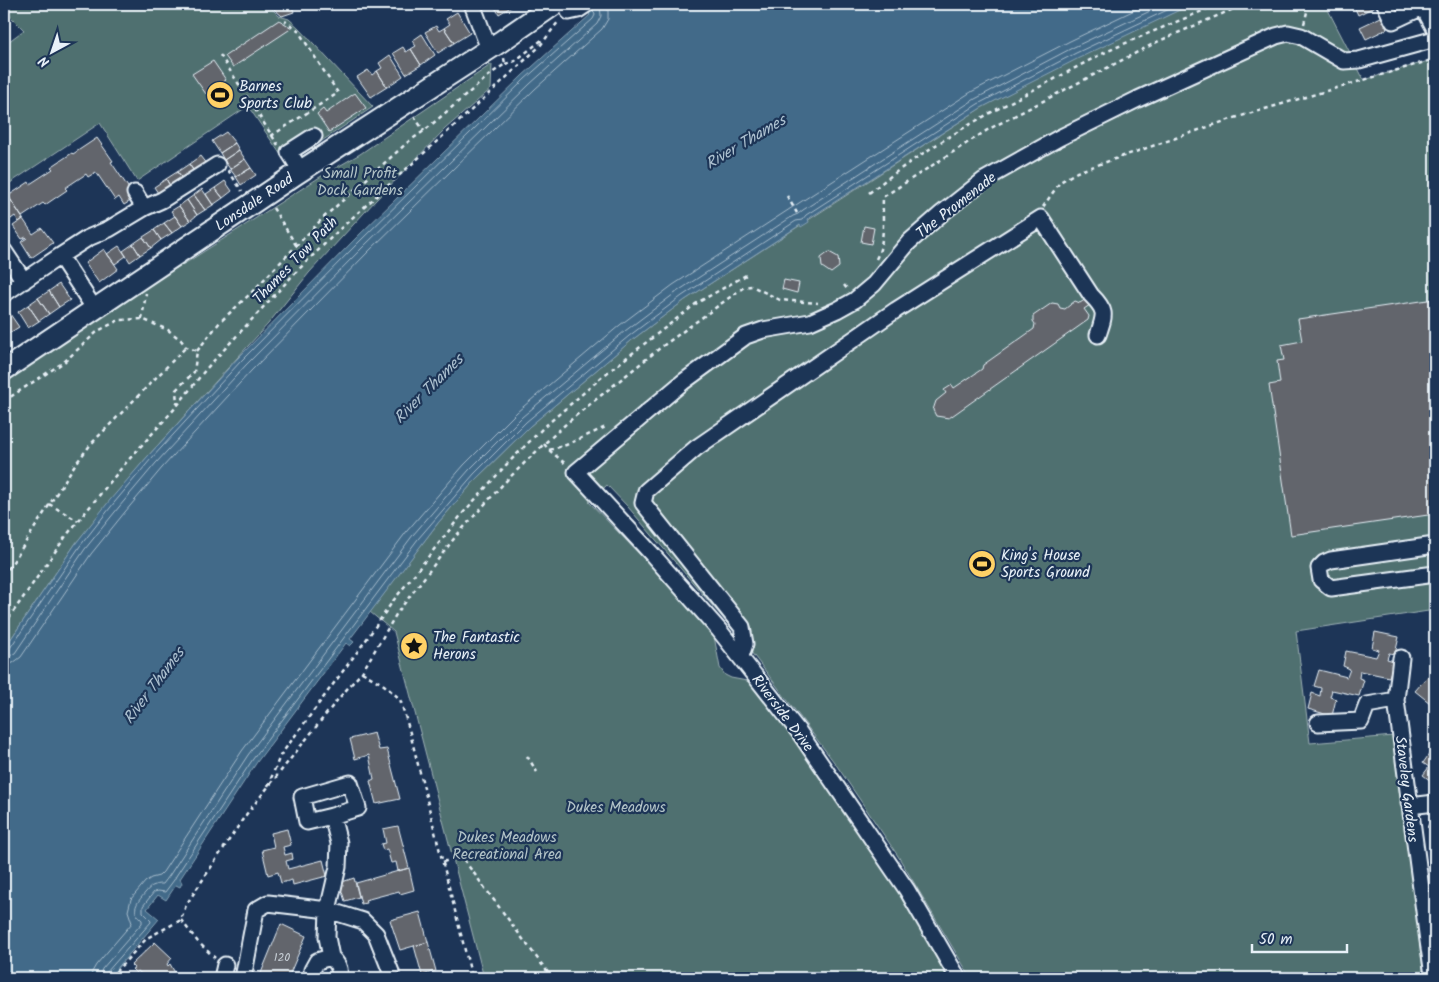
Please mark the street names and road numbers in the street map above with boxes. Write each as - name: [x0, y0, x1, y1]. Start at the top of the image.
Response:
- street label: The Promenade: [911, 166, 1002, 245]
- street label: Lonsdale Road: [210, 167, 299, 238]
- street label: Thames Tow Path: [247, 211, 344, 310]
- street label: Riverside Drive: [745, 670, 820, 758]
- street label: Staveley Gardens: [1388, 734, 1425, 844]

